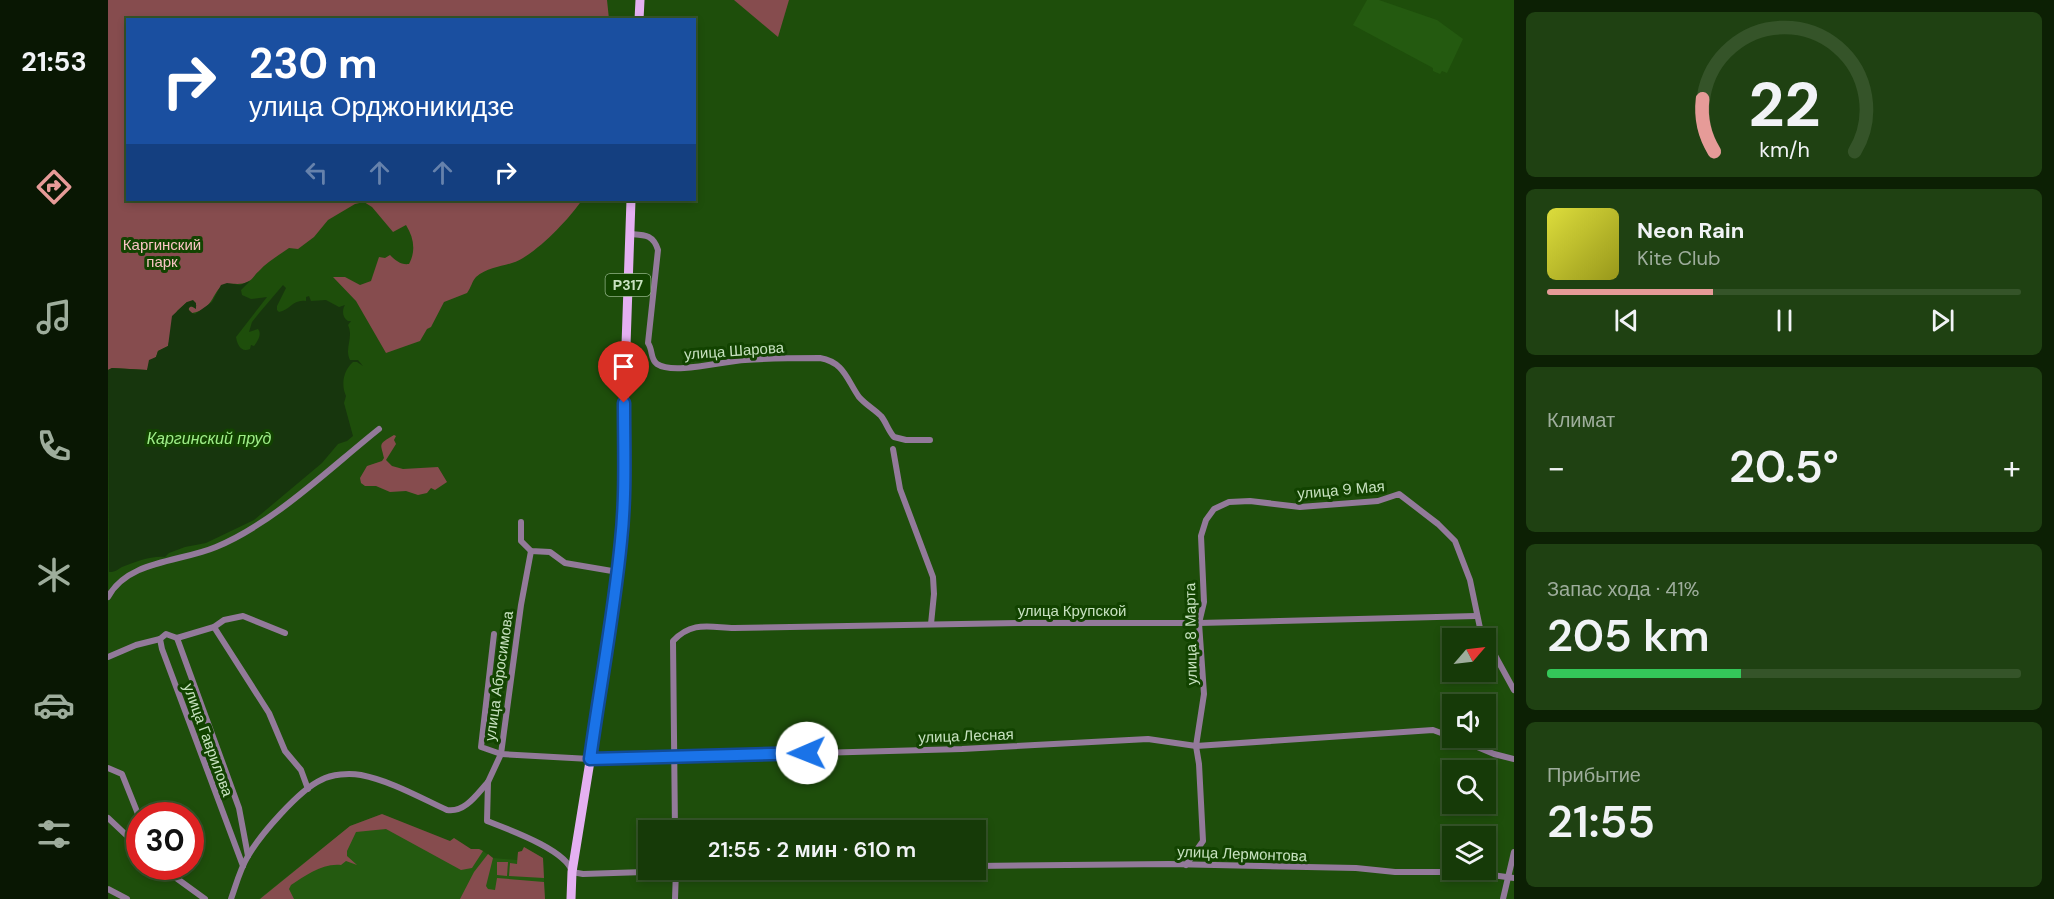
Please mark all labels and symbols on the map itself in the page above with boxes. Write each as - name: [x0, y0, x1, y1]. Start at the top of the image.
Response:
- park label: Каргинский парк: [123, 235, 201, 272]
- road number: Р317: [606, 274, 650, 296]
- street label: улица Шарова: [683, 337, 785, 364]
- pin: [598, 341, 649, 403]
- water label: Каргинский пруд: [147, 428, 272, 449]
- street label: улица 9 Мая: [1296, 476, 1386, 504]
- street label: улица 8 Марта: [1180, 582, 1202, 685]
- street label: улица Крупской: [1018, 601, 1126, 621]
- street label: улица Абросимова: [480, 609, 518, 742]
- north arrow: [1442, 628, 1496, 682]
- street label: улица Гаврилова: [178, 681, 238, 800]
- position arrow: [775, 721, 839, 785]
- street label: улица Лесная: [918, 724, 1014, 748]
- speed limit sign: 30: [126, 802, 204, 880]
- street label: улица Лермонтова: [1177, 842, 1308, 866]

